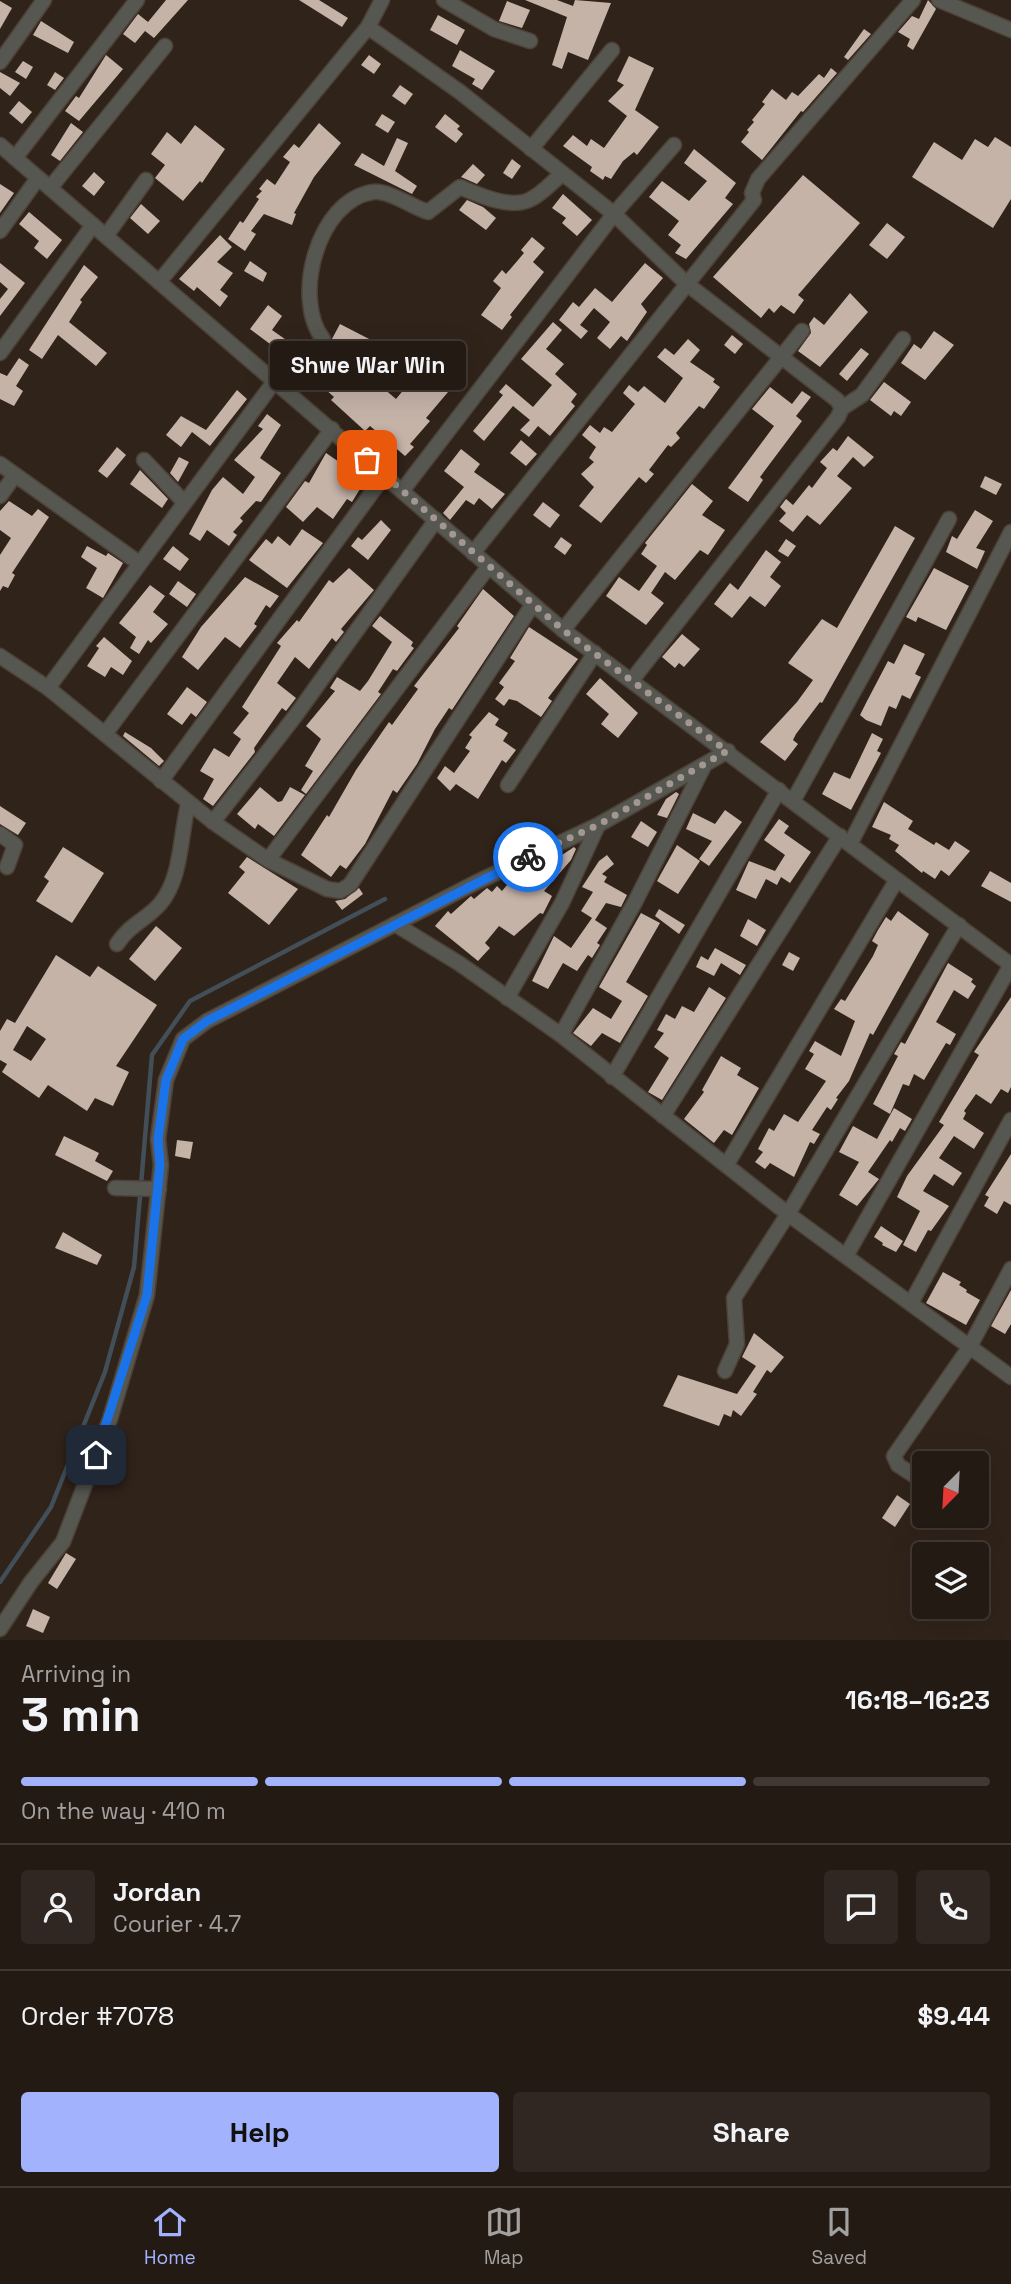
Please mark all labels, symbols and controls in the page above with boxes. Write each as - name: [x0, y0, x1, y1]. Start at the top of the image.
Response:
- callout: Shwe War Win: [269, 341, 465, 390]
- text: Shwe War Win: [291, 350, 445, 380]
- pin: [337, 430, 397, 490]
- icon: bag: [348, 441, 386, 479]
- courier: [493, 822, 563, 892]
- icon: bike: [509, 838, 547, 876]
- pin: [66, 1425, 126, 1485]
- icon: home: [77, 1436, 115, 1474]
- north arrow: [912, 1451, 989, 1528]
- map controls: [912, 1451, 989, 1619]
- button: layers: [912, 1542, 989, 1619]
- text: Arriving in: [21, 1659, 131, 1689]
- text: 16:18–16:23: [845, 1683, 990, 1717]
- text: 3 min: [21, 1686, 141, 1744]
- text: On the way · 410 m: [21, 1796, 226, 1826]
- button: person: [21, 1870, 95, 1944]
- button: chat: [824, 1870, 898, 1944]
- button: phone: [916, 1870, 990, 1944]
- text: Jordan: [113, 1875, 201, 1909]
- text: Courier · 4.7: [113, 1909, 241, 1939]
- text: Order #7078: [21, 1999, 174, 2033]
- text: $9.44: [918, 1999, 990, 2033]
- button: Help: [21, 2092, 499, 2172]
- button: Share: [513, 2092, 990, 2172]
- tab: Home: [144, 2203, 196, 2270]
- tab: Map: [484, 2203, 524, 2270]
- tab: Saved: [812, 2203, 867, 2270]

